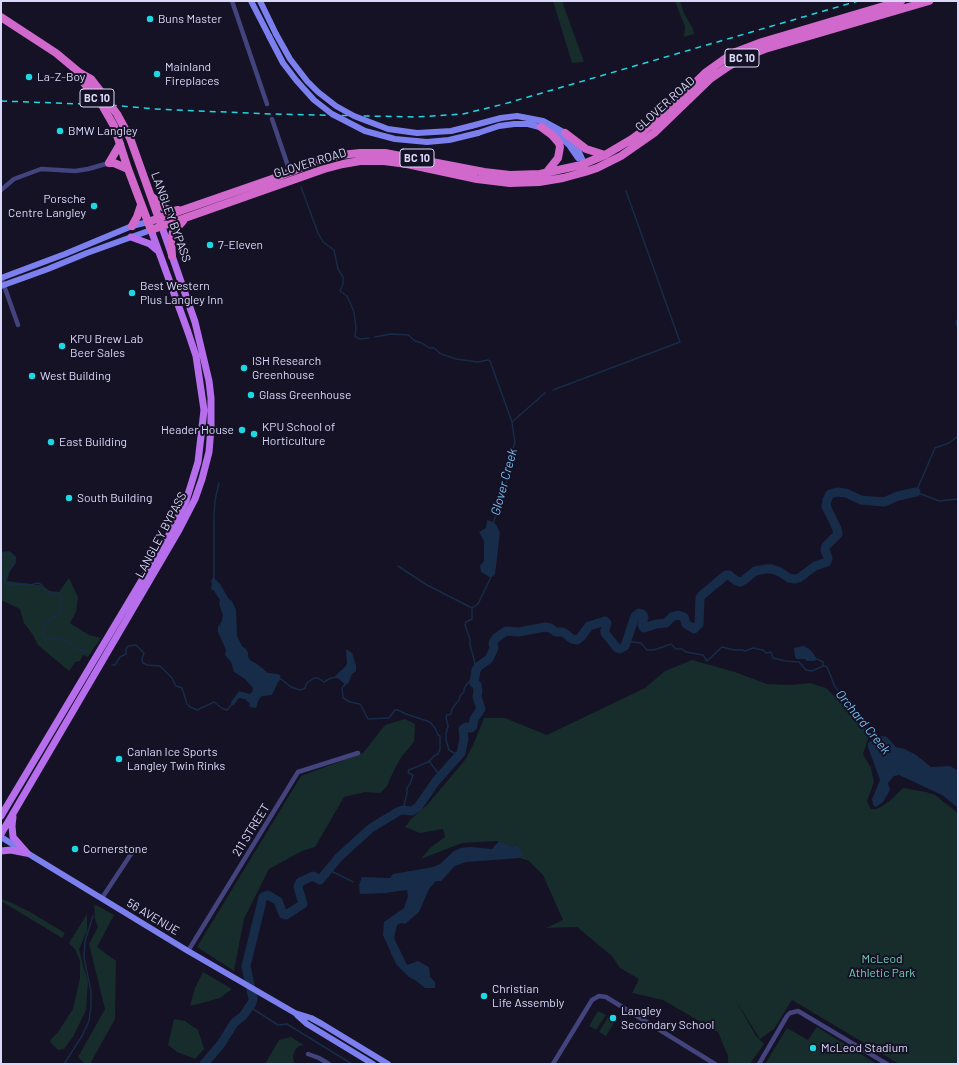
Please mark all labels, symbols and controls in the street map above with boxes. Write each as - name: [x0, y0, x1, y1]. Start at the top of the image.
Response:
- place label: Buns Master: [158, 12, 222, 26]
- marker: Buns Master: [145, 14, 155, 24]
- road number: BC 10: [725, 49, 759, 67]
- place label: Mainland Fireplaces: [165, 60, 219, 88]
- marker: Mainland Fireplaces: [152, 69, 162, 79]
- place label: La-Z-Boy: [37, 70, 85, 84]
- marker: La-Z-Boy: [24, 72, 34, 82]
- street label: GLOVER ROAD: [632, 74, 698, 134]
- road number: BC 10: [80, 89, 114, 107]
- place label: BMW Langley: [68, 124, 137, 138]
- marker: BMW Langley: [55, 126, 65, 136]
- street label: GLOVER ROAD: [272, 145, 348, 181]
- road number: BC 10: [400, 149, 434, 167]
- street label: LANGLEY BYPASS: [148, 170, 194, 264]
- place label: Porsche Centre Langley: [8, 192, 86, 220]
- marker: Porsche Centre Langley: [89, 201, 99, 211]
- place label: 7-Eleven: [218, 238, 263, 252]
- marker: 7-Eleven: [205, 240, 215, 250]
- place label: Best Western Plus Langley Inn: [140, 279, 223, 307]
- marker: Best Western Plus Langley Inn: [127, 288, 137, 298]
- place label: KPU Brew Lab Beer Sales: [70, 332, 143, 360]
- marker: KPU Brew Lab Beer Sales: [57, 341, 67, 351]
- place label: ISH Research Greenhouse: [252, 354, 321, 382]
- marker: ISH Research Greenhouse: [239, 363, 249, 373]
- place label: West Building: [40, 369, 111, 383]
- marker: West Building: [27, 371, 37, 381]
- place label: Glass Greenhouse: [259, 388, 351, 402]
- marker: Glass Greenhouse: [246, 390, 256, 400]
- place label: KPU School of Horticulture: [262, 420, 335, 448]
- place label: Header House: [161, 423, 234, 437]
- marker: Header House: [237, 425, 247, 435]
- marker: KPU School of Horticulture: [249, 429, 259, 439]
- place label: East Building: [59, 435, 127, 449]
- marker: East Building: [46, 437, 56, 447]
- water label: Glover Creek: [488, 447, 520, 517]
- street label: LANGLEY BYPASS: [132, 490, 190, 580]
- place label: South Building: [77, 491, 152, 505]
- marker: South Building: [64, 493, 74, 503]
- water label: Orchard Creek: [832, 687, 894, 757]
- place label: Canlan Ice Sports Langley Twin Rinks: [127, 745, 225, 773]
- marker: Canlan Ice Sports Langley Twin Rinks: [114, 754, 124, 764]
- street label: 211 STREET: [229, 801, 273, 859]
- place label: Cornerstone: [83, 842, 148, 856]
- marker: Cornerstone: [70, 844, 80, 854]
- street label: 56 AVENUE: [124, 896, 182, 938]
- park label: McLeod Athletic Park: [849, 952, 915, 980]
- place label: Christian Life Assembly: [492, 982, 564, 1010]
- marker: Christian Life Assembly: [479, 991, 489, 1001]
- place label: Langley Secondary School: [621, 1004, 714, 1032]
- marker: Langley Secondary School: [608, 1013, 618, 1023]
- place label: McLeod Stadium: [821, 1041, 908, 1055]
- marker: McLeod Stadium: [808, 1043, 818, 1053]

